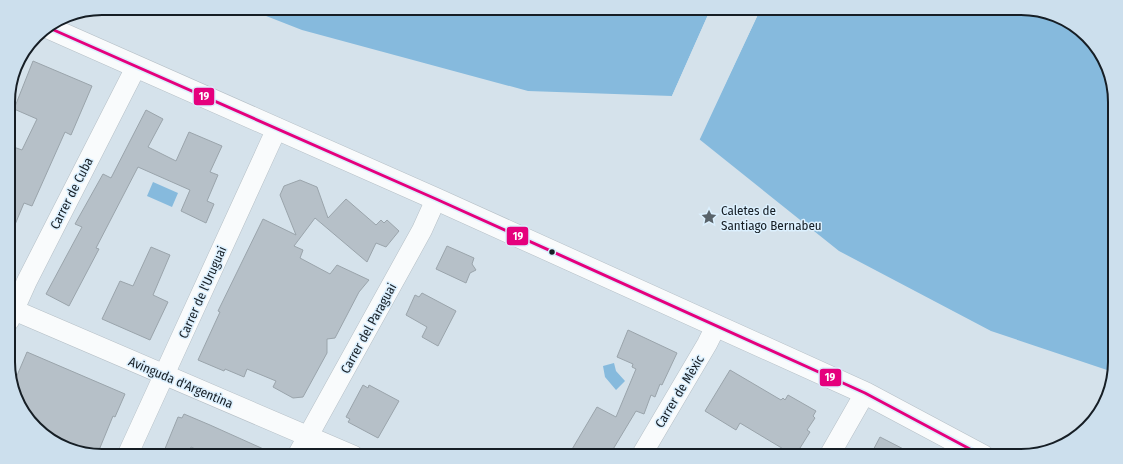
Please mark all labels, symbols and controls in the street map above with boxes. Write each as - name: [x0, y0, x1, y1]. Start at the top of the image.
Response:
- line badge: 19: [193, 87, 215, 106]
- text: 19: [199, 90, 209, 103]
- street label: Carrer de Cuba: [47, 155, 96, 232]
- place label: Caletes de Santiago Bernabeu: [721, 203, 822, 233]
- place icon: Caletes de Santiago Bernabeu: [700, 208, 718, 226]
- line badge: 19: [506, 226, 529, 246]
- text: 19: [513, 230, 523, 243]
- street label: Carrer de l'Uruguai: [175, 244, 229, 341]
- unlabelled marker: [547, 247, 557, 257]
- street label: Carrer del Paraguai: [337, 281, 399, 376]
- street label: Carrer de Mèxic: [652, 352, 707, 430]
- street label: Avinguda d'Argentina: [126, 354, 235, 411]
- line badge: 19: [819, 368, 842, 387]
- text: 19: [825, 371, 835, 384]

